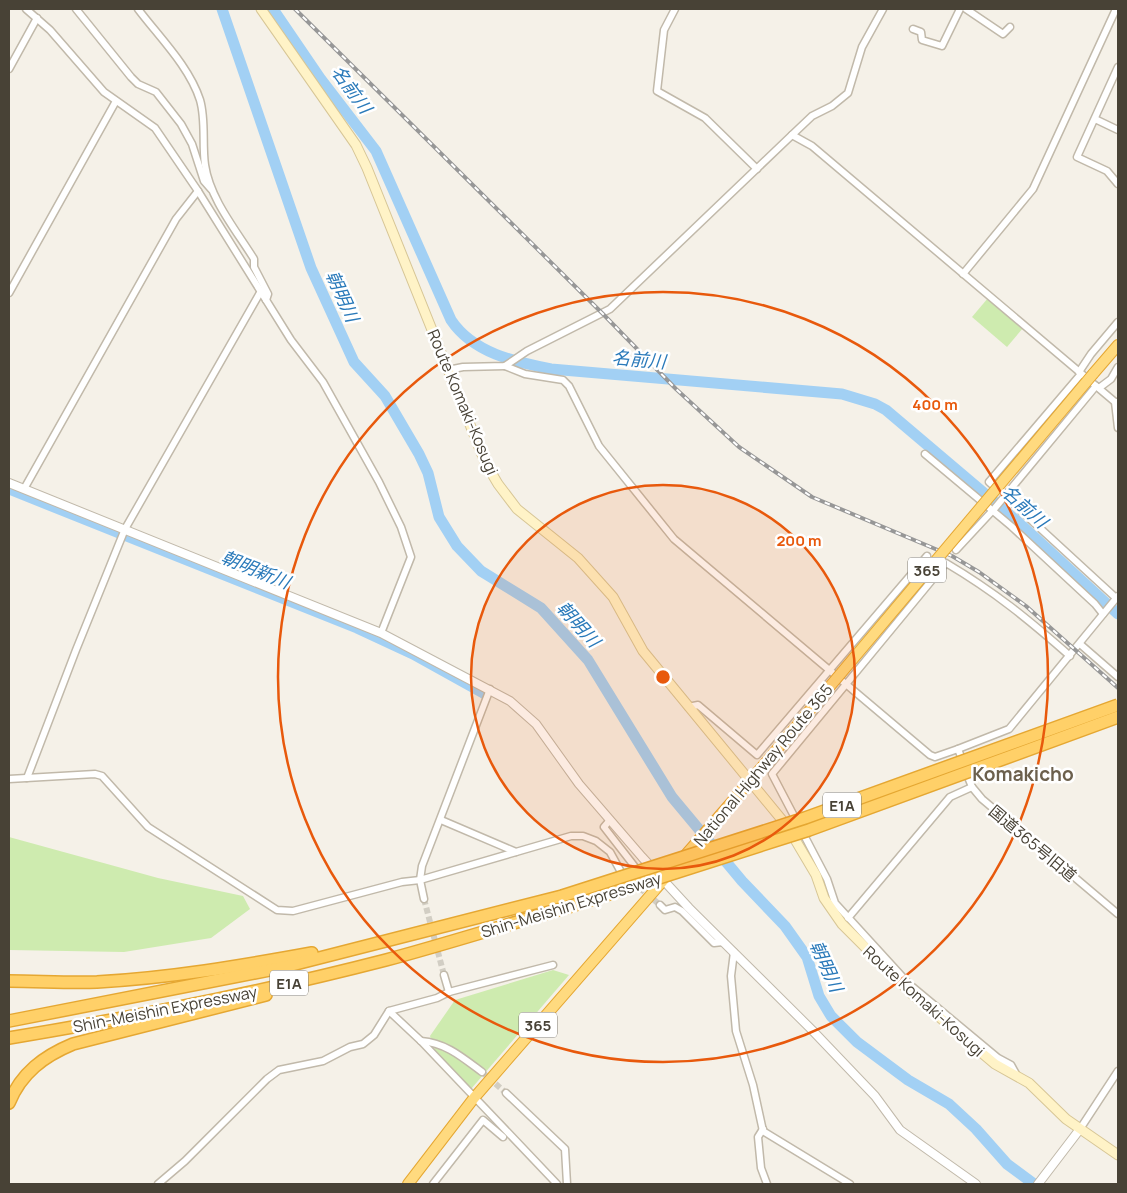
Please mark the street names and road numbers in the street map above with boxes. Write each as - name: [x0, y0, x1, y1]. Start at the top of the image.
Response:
- street label: Route Komaki-Kosugi: [422, 326, 504, 478]
- road number: 365: [908, 558, 946, 582]
- street label: National Highway Route 365: [688, 679, 838, 851]
- road number: E1A: [823, 792, 861, 818]
- street label: 国道365号旧道: [985, 800, 1081, 886]
- street label: Shin-Meishin Expressway: [478, 867, 664, 943]
- street label: Route Komaki-Kosugi: [859, 941, 989, 1061]
- road number: E1A: [270, 970, 308, 996]
- street label: Shin-Meishin Expressway: [71, 980, 260, 1038]
- road number: 365: [519, 1012, 557, 1038]

